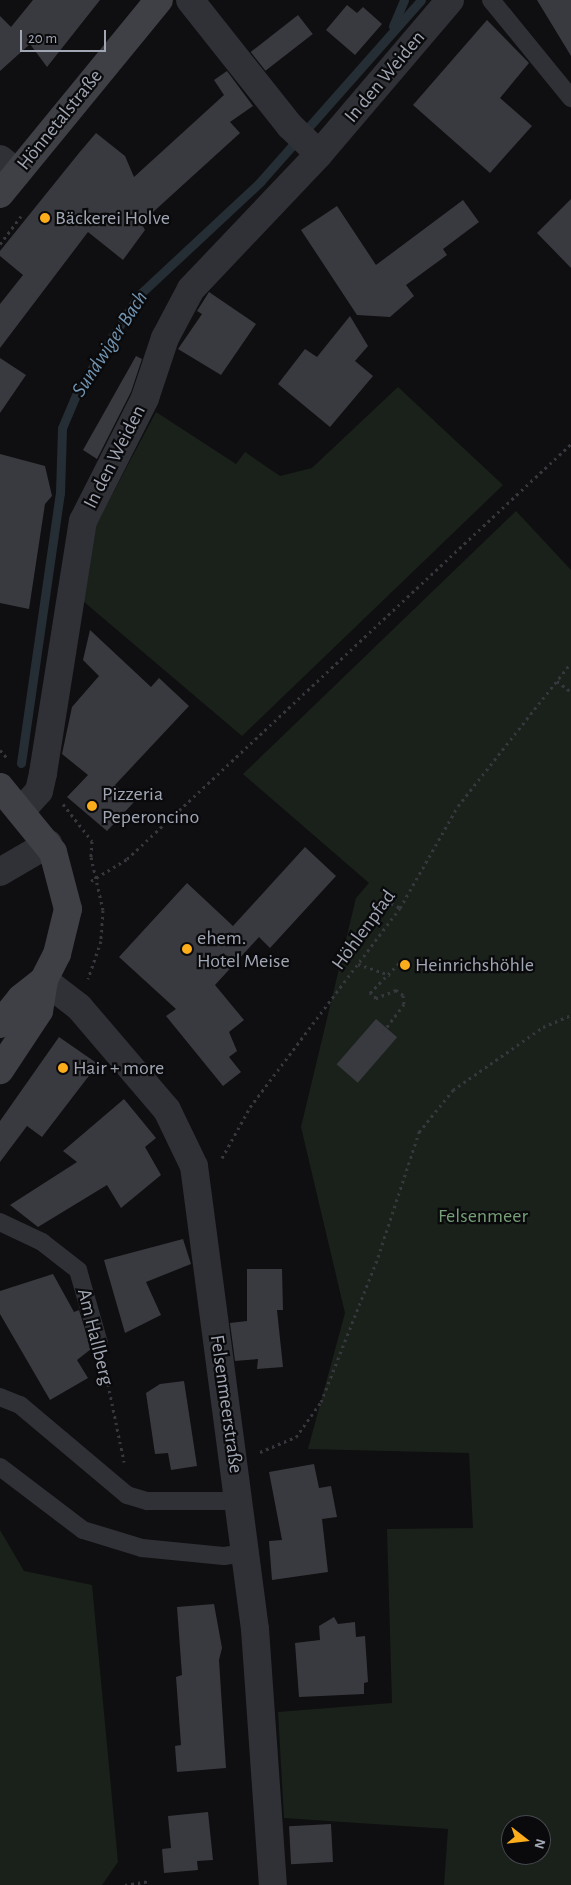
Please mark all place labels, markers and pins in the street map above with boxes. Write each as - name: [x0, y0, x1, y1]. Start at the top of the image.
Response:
- place label: Bäckerei Holve: [55, 206, 170, 230]
- marker: Bäckerei Holve: [39, 212, 51, 224]
- place label: Pizzeria Peperoncino: [102, 782, 199, 829]
- marker: Pizzeria Peperoncino: [86, 800, 98, 812]
- place label: ehem. Hotel Meise: [197, 926, 290, 973]
- marker: ehem. Hotel Meise: [181, 943, 193, 955]
- place label: Heinrichshöhle: [415, 953, 534, 977]
- marker: Heinrichshöhle: [399, 959, 411, 971]
- place label: Hair + more: [73, 1056, 164, 1080]
- marker: Hair + more: [57, 1062, 69, 1074]

